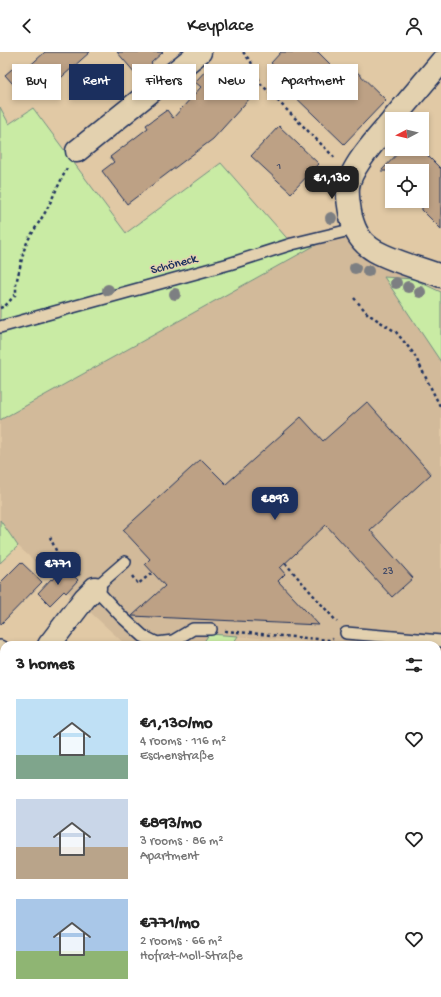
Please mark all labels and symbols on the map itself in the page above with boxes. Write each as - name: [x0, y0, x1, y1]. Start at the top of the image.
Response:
- north arrow: [385, 112, 429, 156]
- house number: 1: [276, 161, 281, 173]
- pin: €1,130: [299, 166, 365, 200]
- street label: Schöneck: [149, 251, 200, 278]
- pin: €893: [251, 487, 299, 521]
- pin: €771: [34, 552, 82, 586]
- house number: 23: [382, 566, 394, 578]

